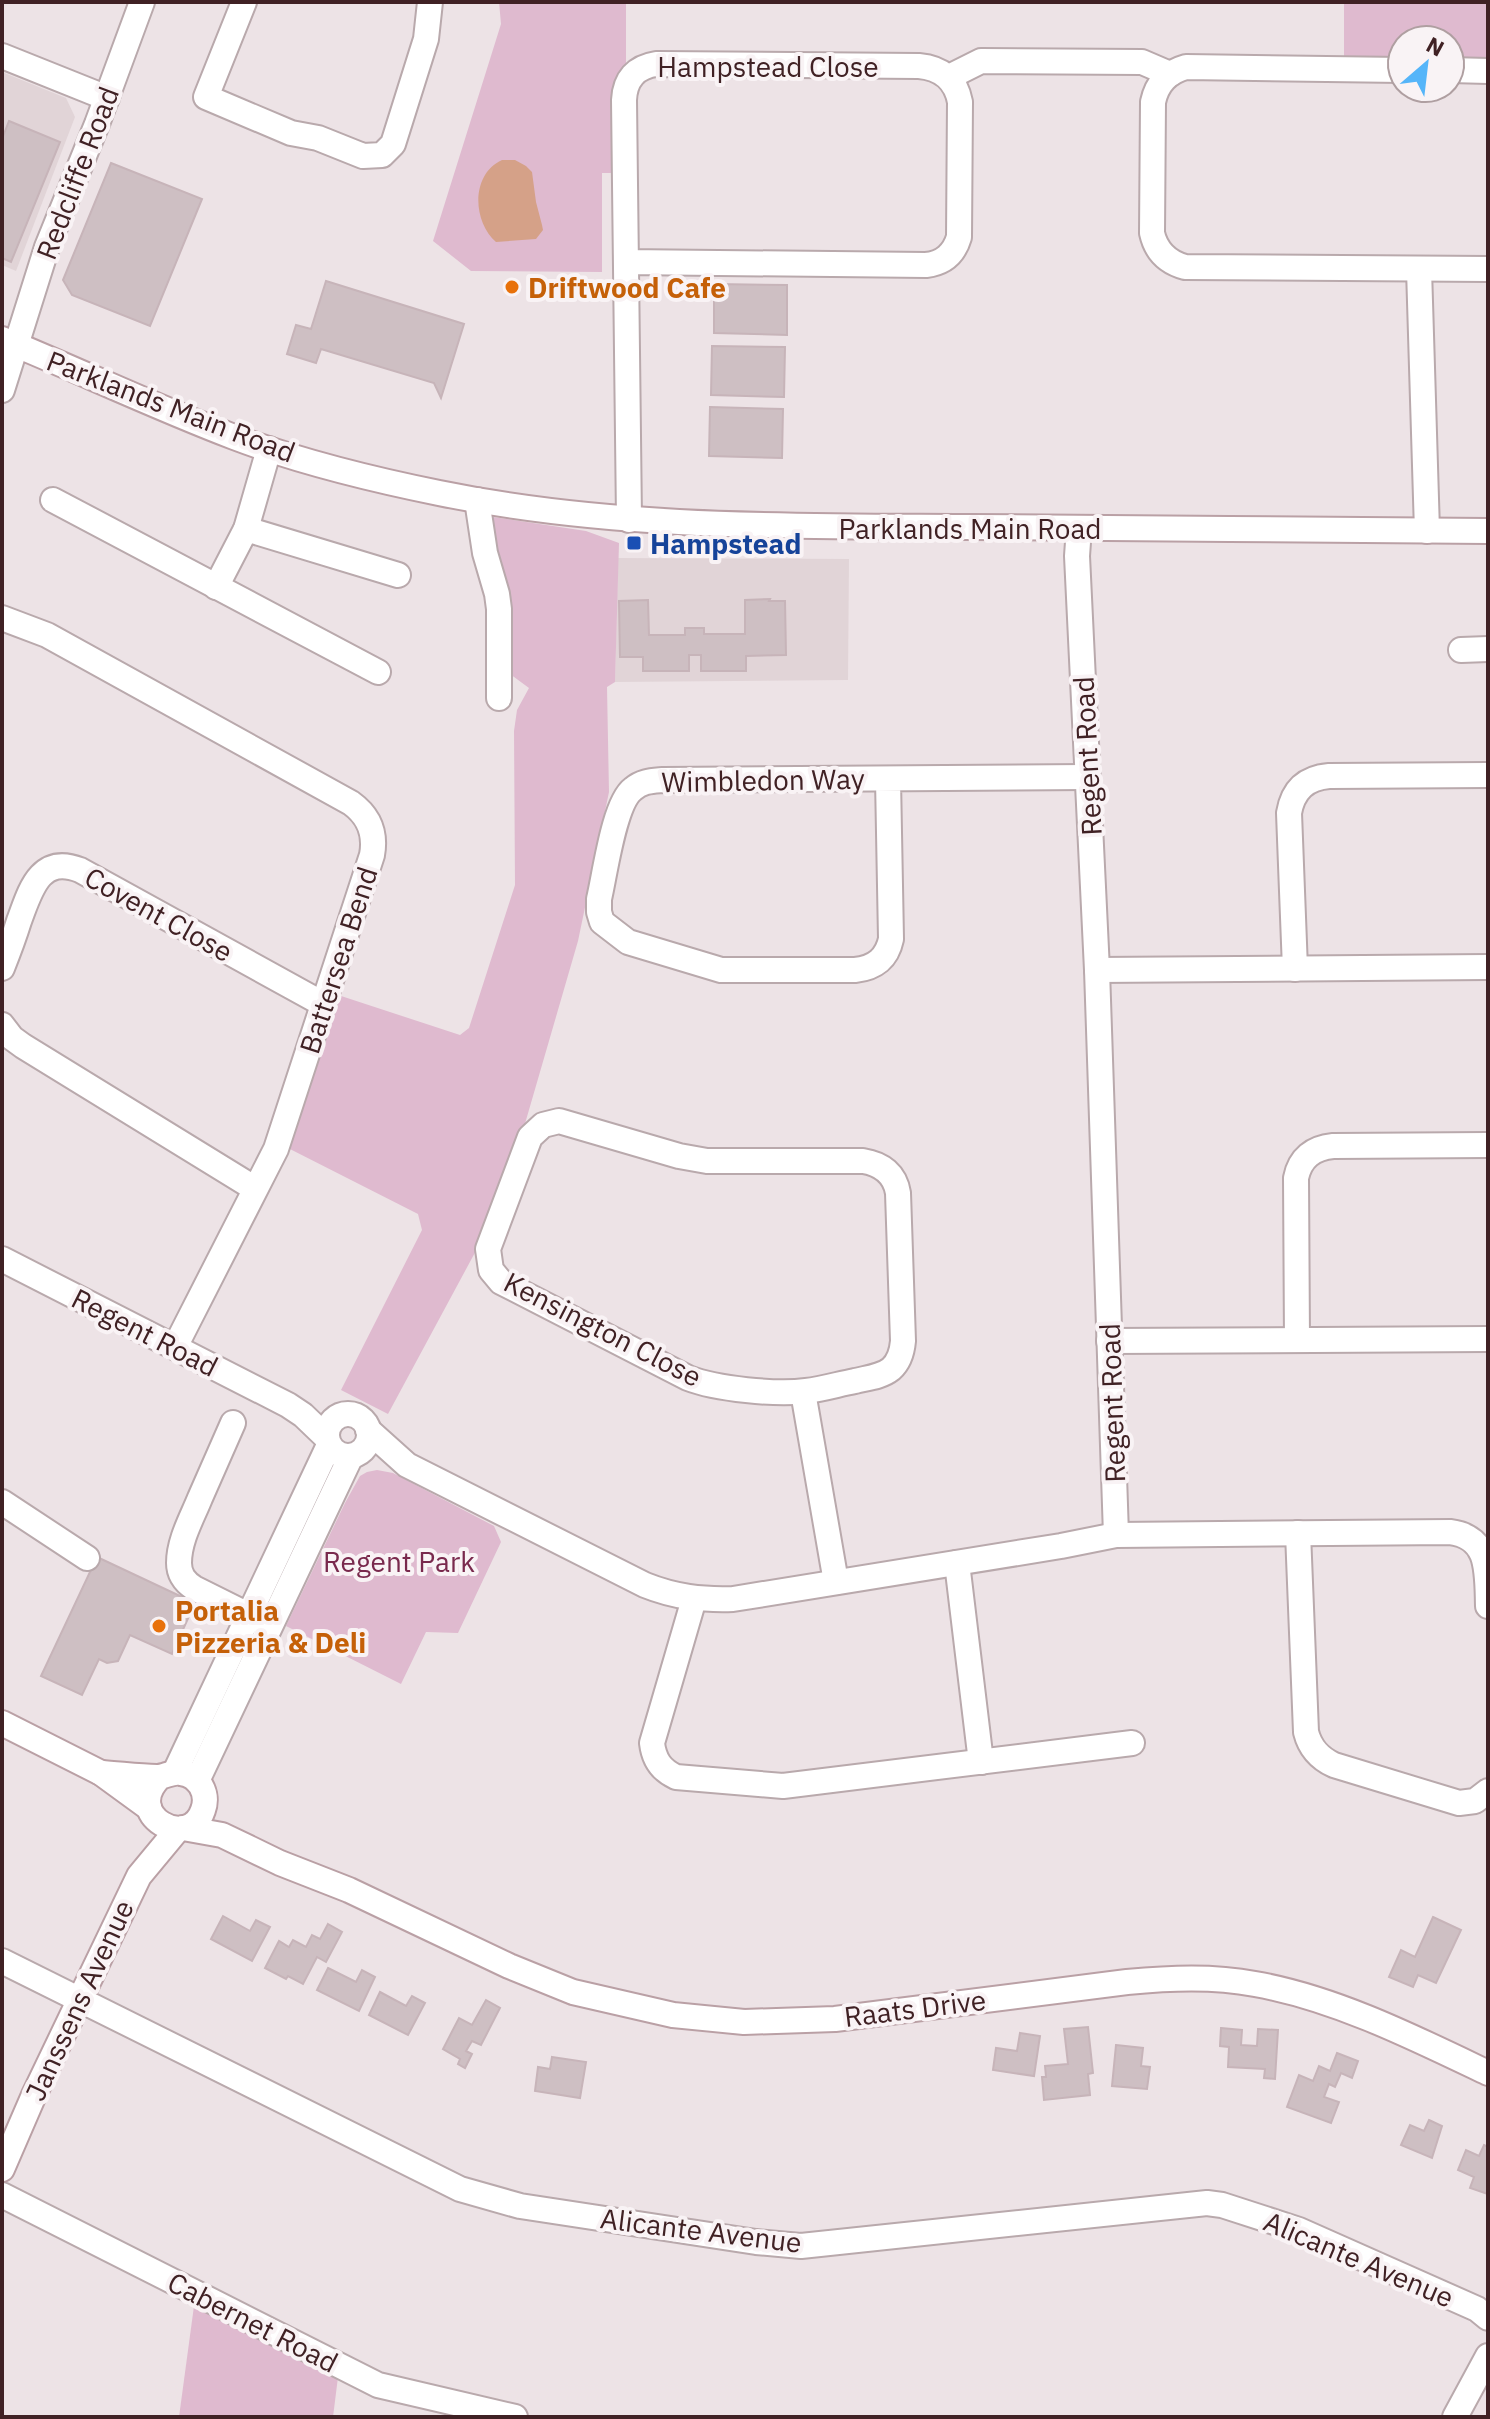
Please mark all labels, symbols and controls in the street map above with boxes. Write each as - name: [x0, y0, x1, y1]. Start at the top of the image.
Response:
- north arrow: [1386, 24, 1466, 104]
- text: N: [1422, 29, 1449, 62]
- street label: Hampstead Close: [657, 48, 879, 85]
- street label: Redcliffe Road: [27, 81, 127, 265]
- place label: Driftwood Cafe: [528, 269, 726, 306]
- marker: Driftwood Cafe: [503, 278, 521, 296]
- street label: Parklands Main Road: [42, 342, 300, 470]
- street label: Parklands Main Road: [838, 510, 1102, 547]
- place label: Hampstead: [650, 525, 801, 562]
- marker: Hampstead: [625, 534, 643, 552]
- street label: Regent Road: [1064, 675, 1110, 837]
- street label: Wimbledon Way: [661, 760, 865, 800]
- street label: Covent Close: [78, 858, 240, 970]
- street label: Battersea Bend: [290, 862, 386, 1058]
- street label: Kensington Close: [498, 1263, 708, 1395]
- street label: Regent Road: [66, 1279, 224, 1385]
- street label: Regent Road: [1091, 1323, 1133, 1483]
- park label: Regent Park: [323, 1543, 475, 1580]
- place label: Portalia Pizzeria & Deli: [175, 1592, 366, 1661]
- marker: Portalia Pizzeria & Deli: [150, 1617, 168, 1635]
- street label: Janssens Avenue: [16, 1894, 142, 2106]
- street label: Raats Drive: [842, 1981, 988, 2035]
- street label: Alicante Avenue: [598, 2199, 804, 2261]
- street label: Alicante Avenue: [1258, 2202, 1460, 2316]
- street label: Cabernet Road: [162, 2263, 344, 2381]

